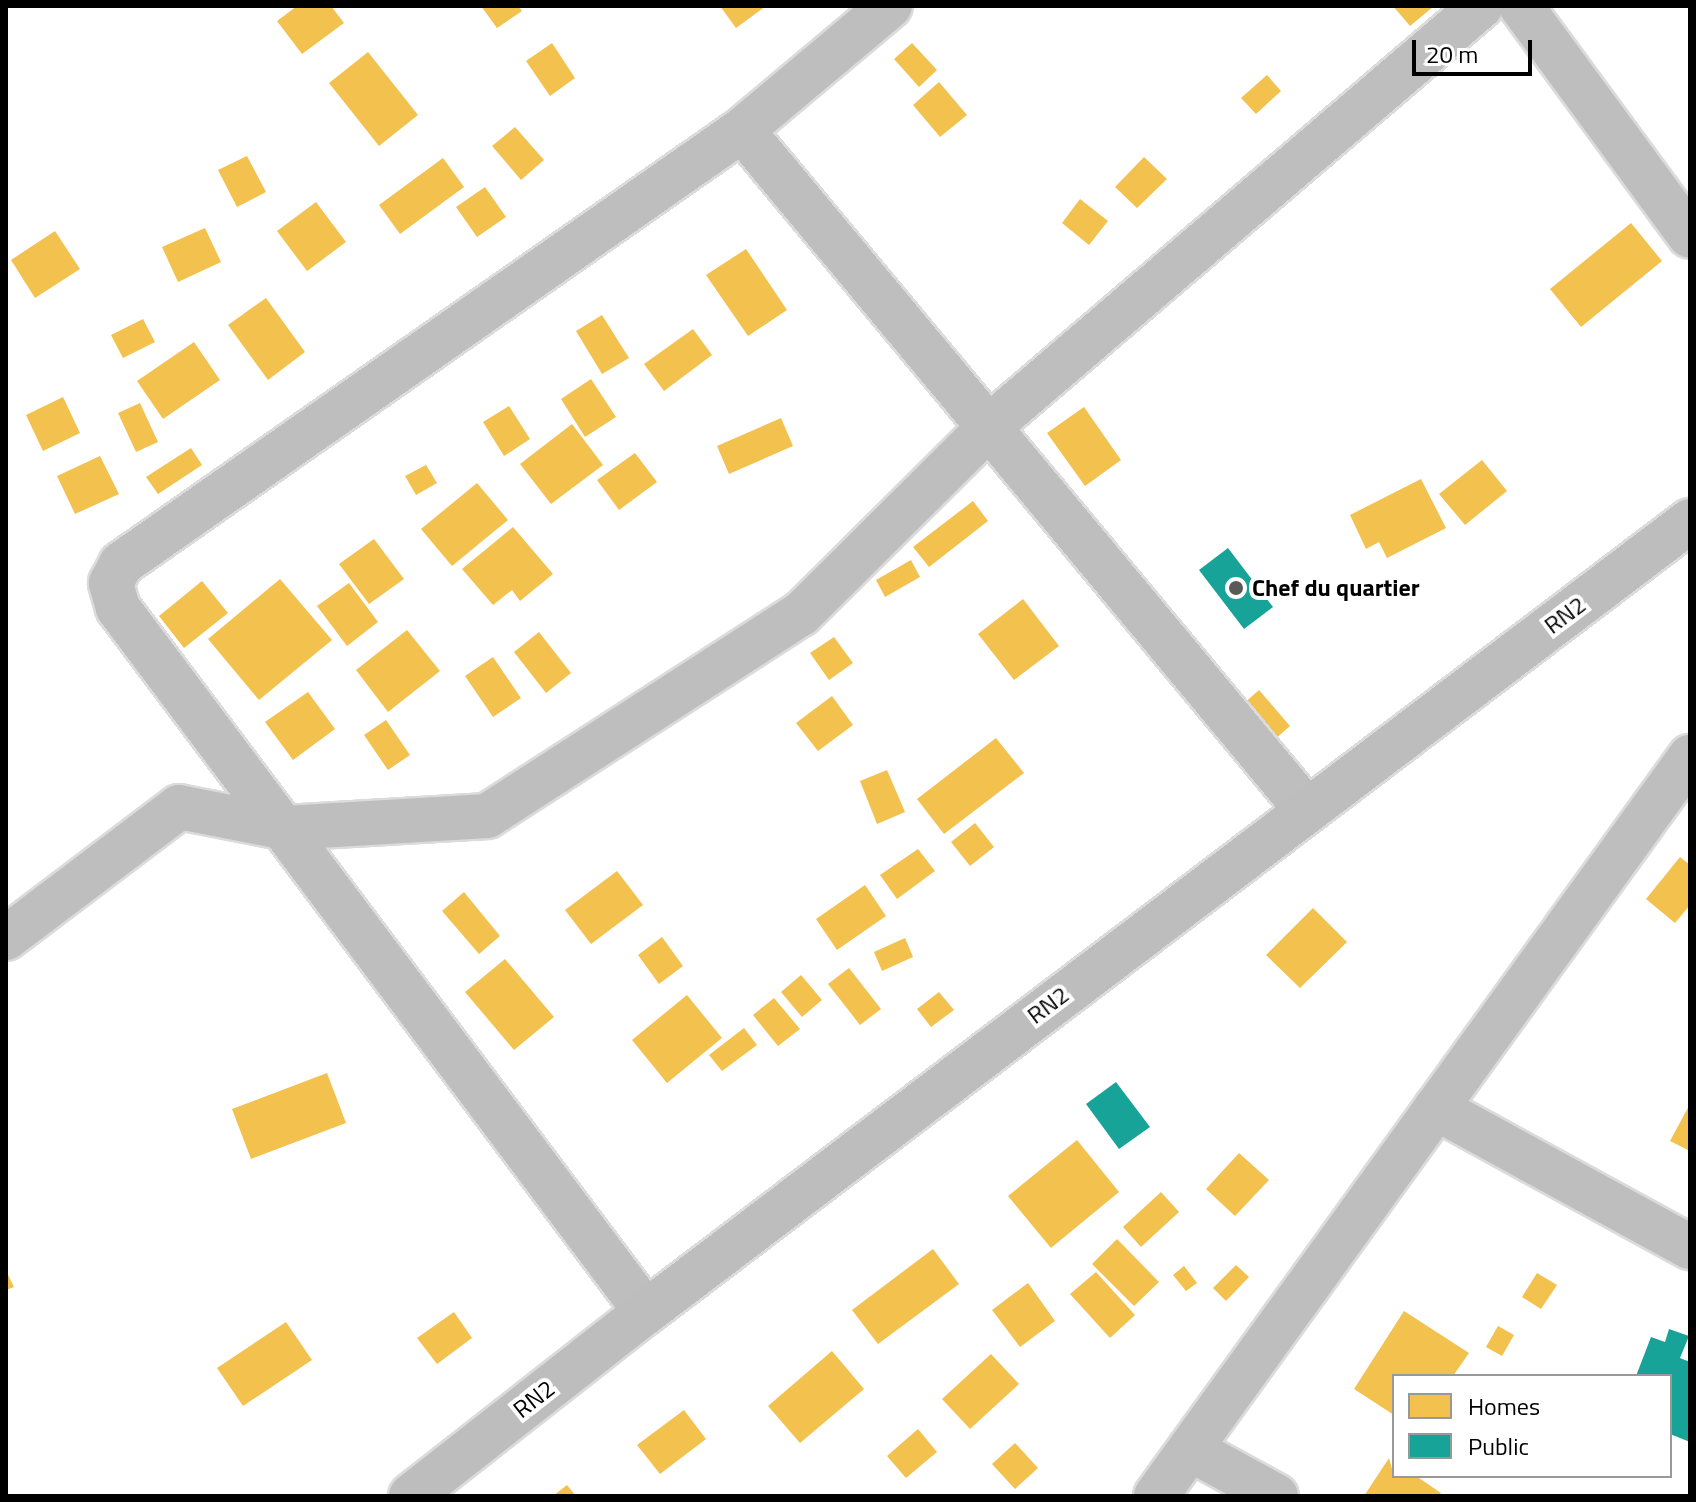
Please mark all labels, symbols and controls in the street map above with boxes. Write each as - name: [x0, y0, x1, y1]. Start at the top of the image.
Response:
- scale bar: [1416, 24, 1536, 74]
- text: 20 m: [1426, 36, 1478, 72]
- place label: Chef du quartier: [1252, 574, 1420, 602]
- marker: Chef du quartier: [1227, 579, 1245, 597]
- street label: RN2: [1539, 590, 1591, 640]
- street label: RN2: [1022, 980, 1074, 1030]
- street label: RN2: [508, 1374, 560, 1424]
- legend: [1392, 1374, 1672, 1478]
- text: Homes: [1468, 1388, 1540, 1424]
- text: Public: [1468, 1428, 1529, 1464]

